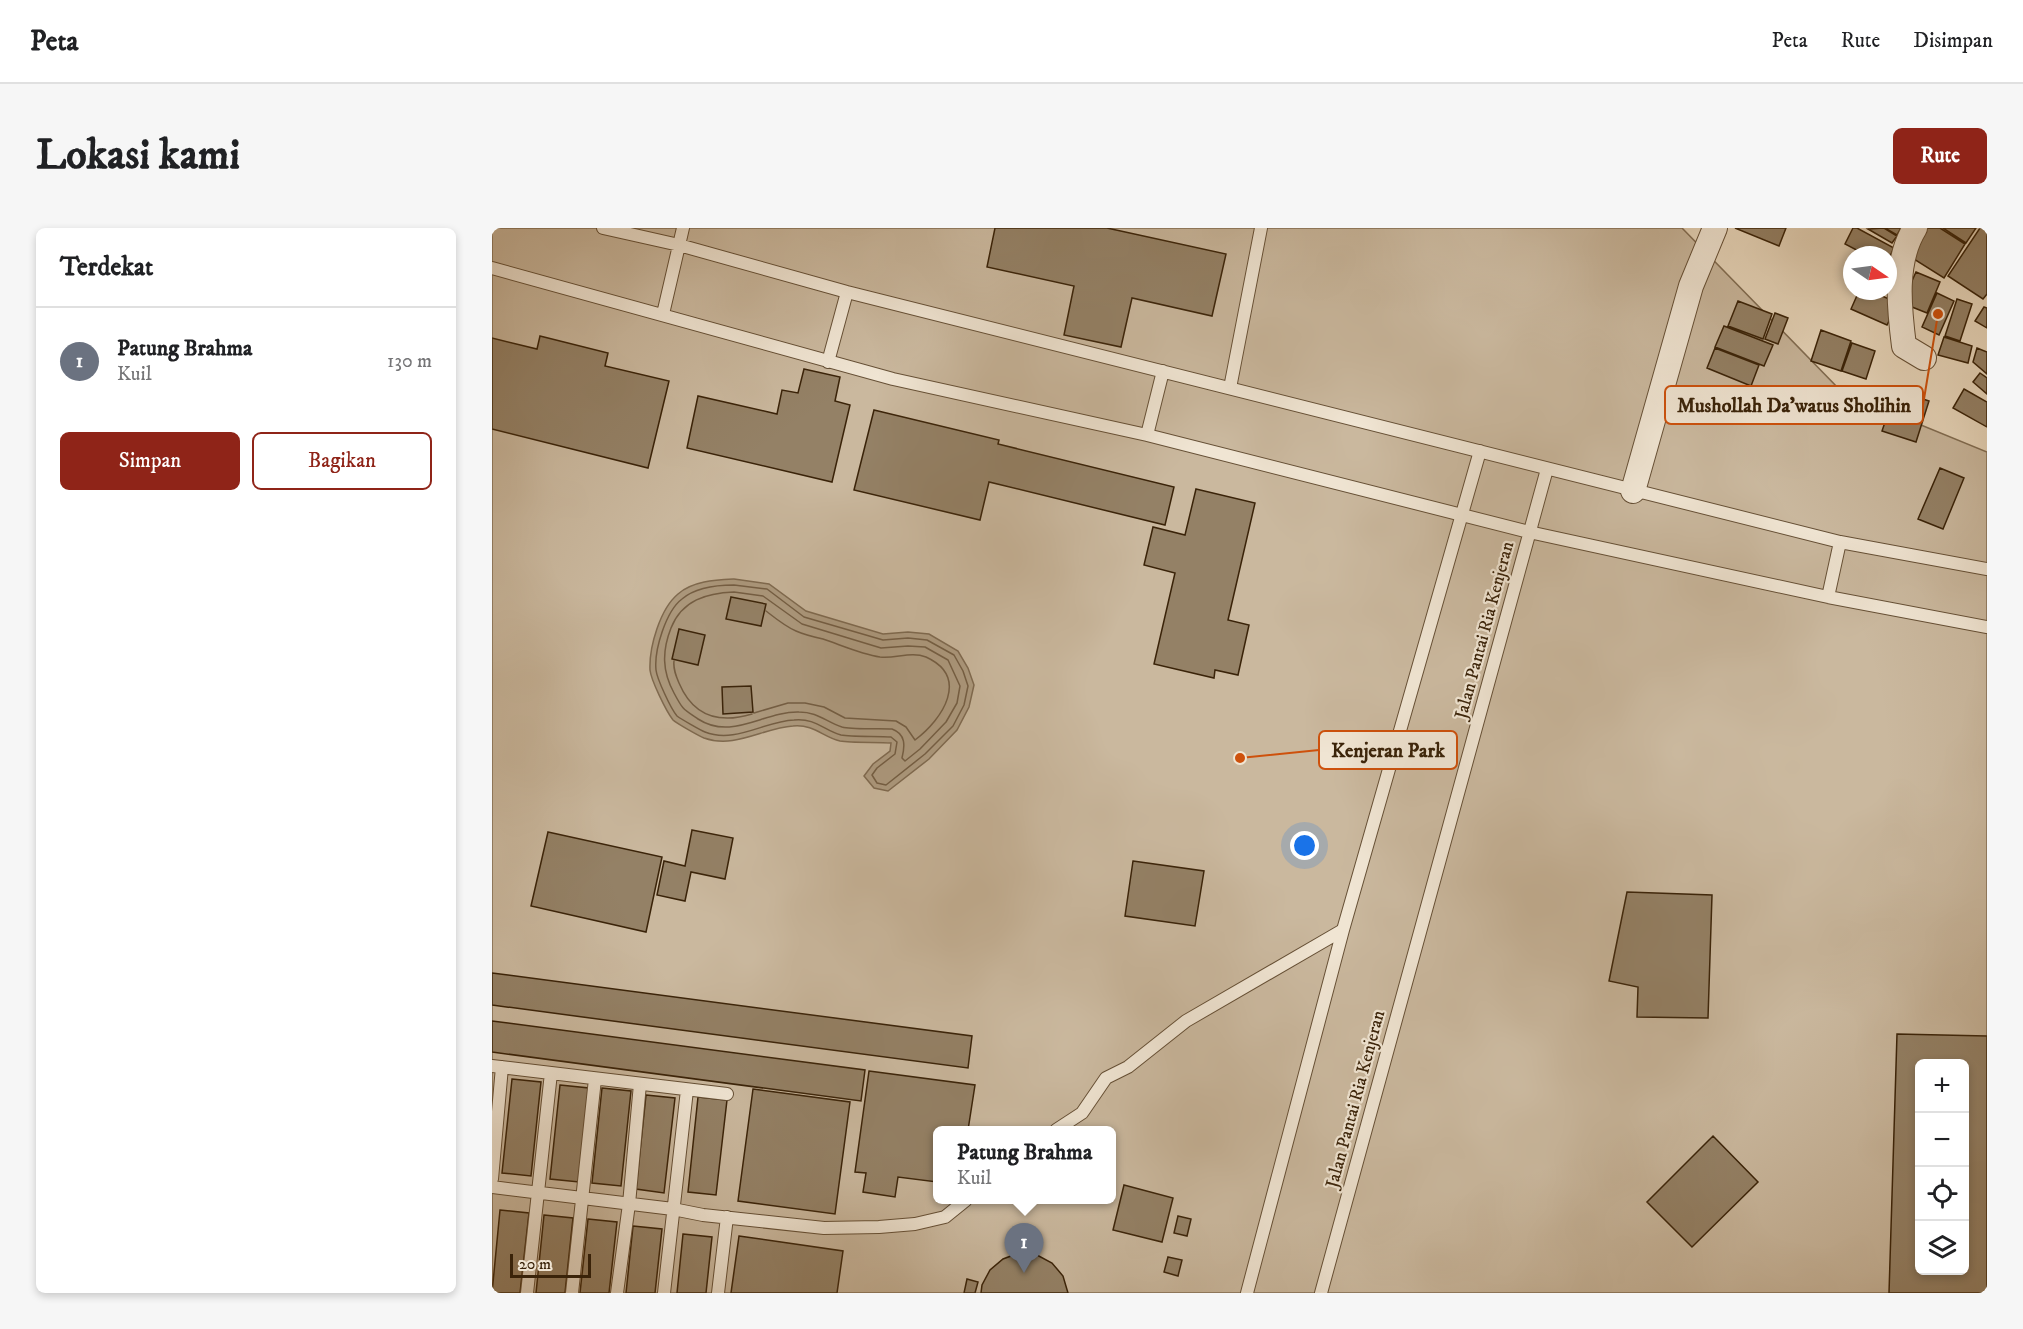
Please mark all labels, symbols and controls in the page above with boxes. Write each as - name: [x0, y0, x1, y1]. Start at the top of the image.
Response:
- text: Peta: [30, 24, 78, 59]
- text: Peta: [1772, 28, 1808, 54]
- text: Rute: [1841, 28, 1880, 54]
- text: Disimpan: [1913, 28, 1993, 54]
- button: Rute: [1893, 128, 1987, 184]
- text: Lokasi kami: [36, 130, 240, 182]
- north arrow: [1843, 246, 1897, 300]
- text: Terdekat: [60, 251, 153, 284]
- text: Patung Brahma: [117, 335, 252, 362]
- text: 1: [76, 349, 83, 374]
- text: 130 m: [387, 349, 432, 374]
- text: Kuil: [117, 362, 152, 387]
- callout: Mushollah Da'watus Sholihin: [1665, 386, 1923, 424]
- text: Mushollah Da'watus Sholihin: [1677, 394, 1912, 419]
- button: Simpan: [60, 432, 240, 490]
- button: Bagikan: [252, 432, 432, 490]
- street label: Jalan Pantai Ria Kenjeran: [1450, 538, 1519, 723]
- callout: Kenjeran Park: [1319, 731, 1457, 769]
- text: Kenjeran Park: [1331, 739, 1446, 764]
- your location: [1290, 831, 1319, 860]
- street label: Jalan Pantai Ria Kenjeran: [1321, 1007, 1390, 1192]
- map controls: [1915, 1059, 1969, 1275]
- button: +: [1915, 1059, 1969, 1113]
- button: −: [1915, 1113, 1969, 1167]
- popup: [933, 1126, 1116, 1204]
- text: Patung Brahma: [957, 1139, 1092, 1166]
- text: Kuil: [957, 1166, 991, 1191]
- button: locate: [1915, 1167, 1969, 1221]
- button: layers: [1915, 1221, 1969, 1275]
- pin: 1: [1004, 1224, 1044, 1273]
- scale bar: [510, 1251, 591, 1278]
- text: 20 m: [519, 1254, 551, 1274]

